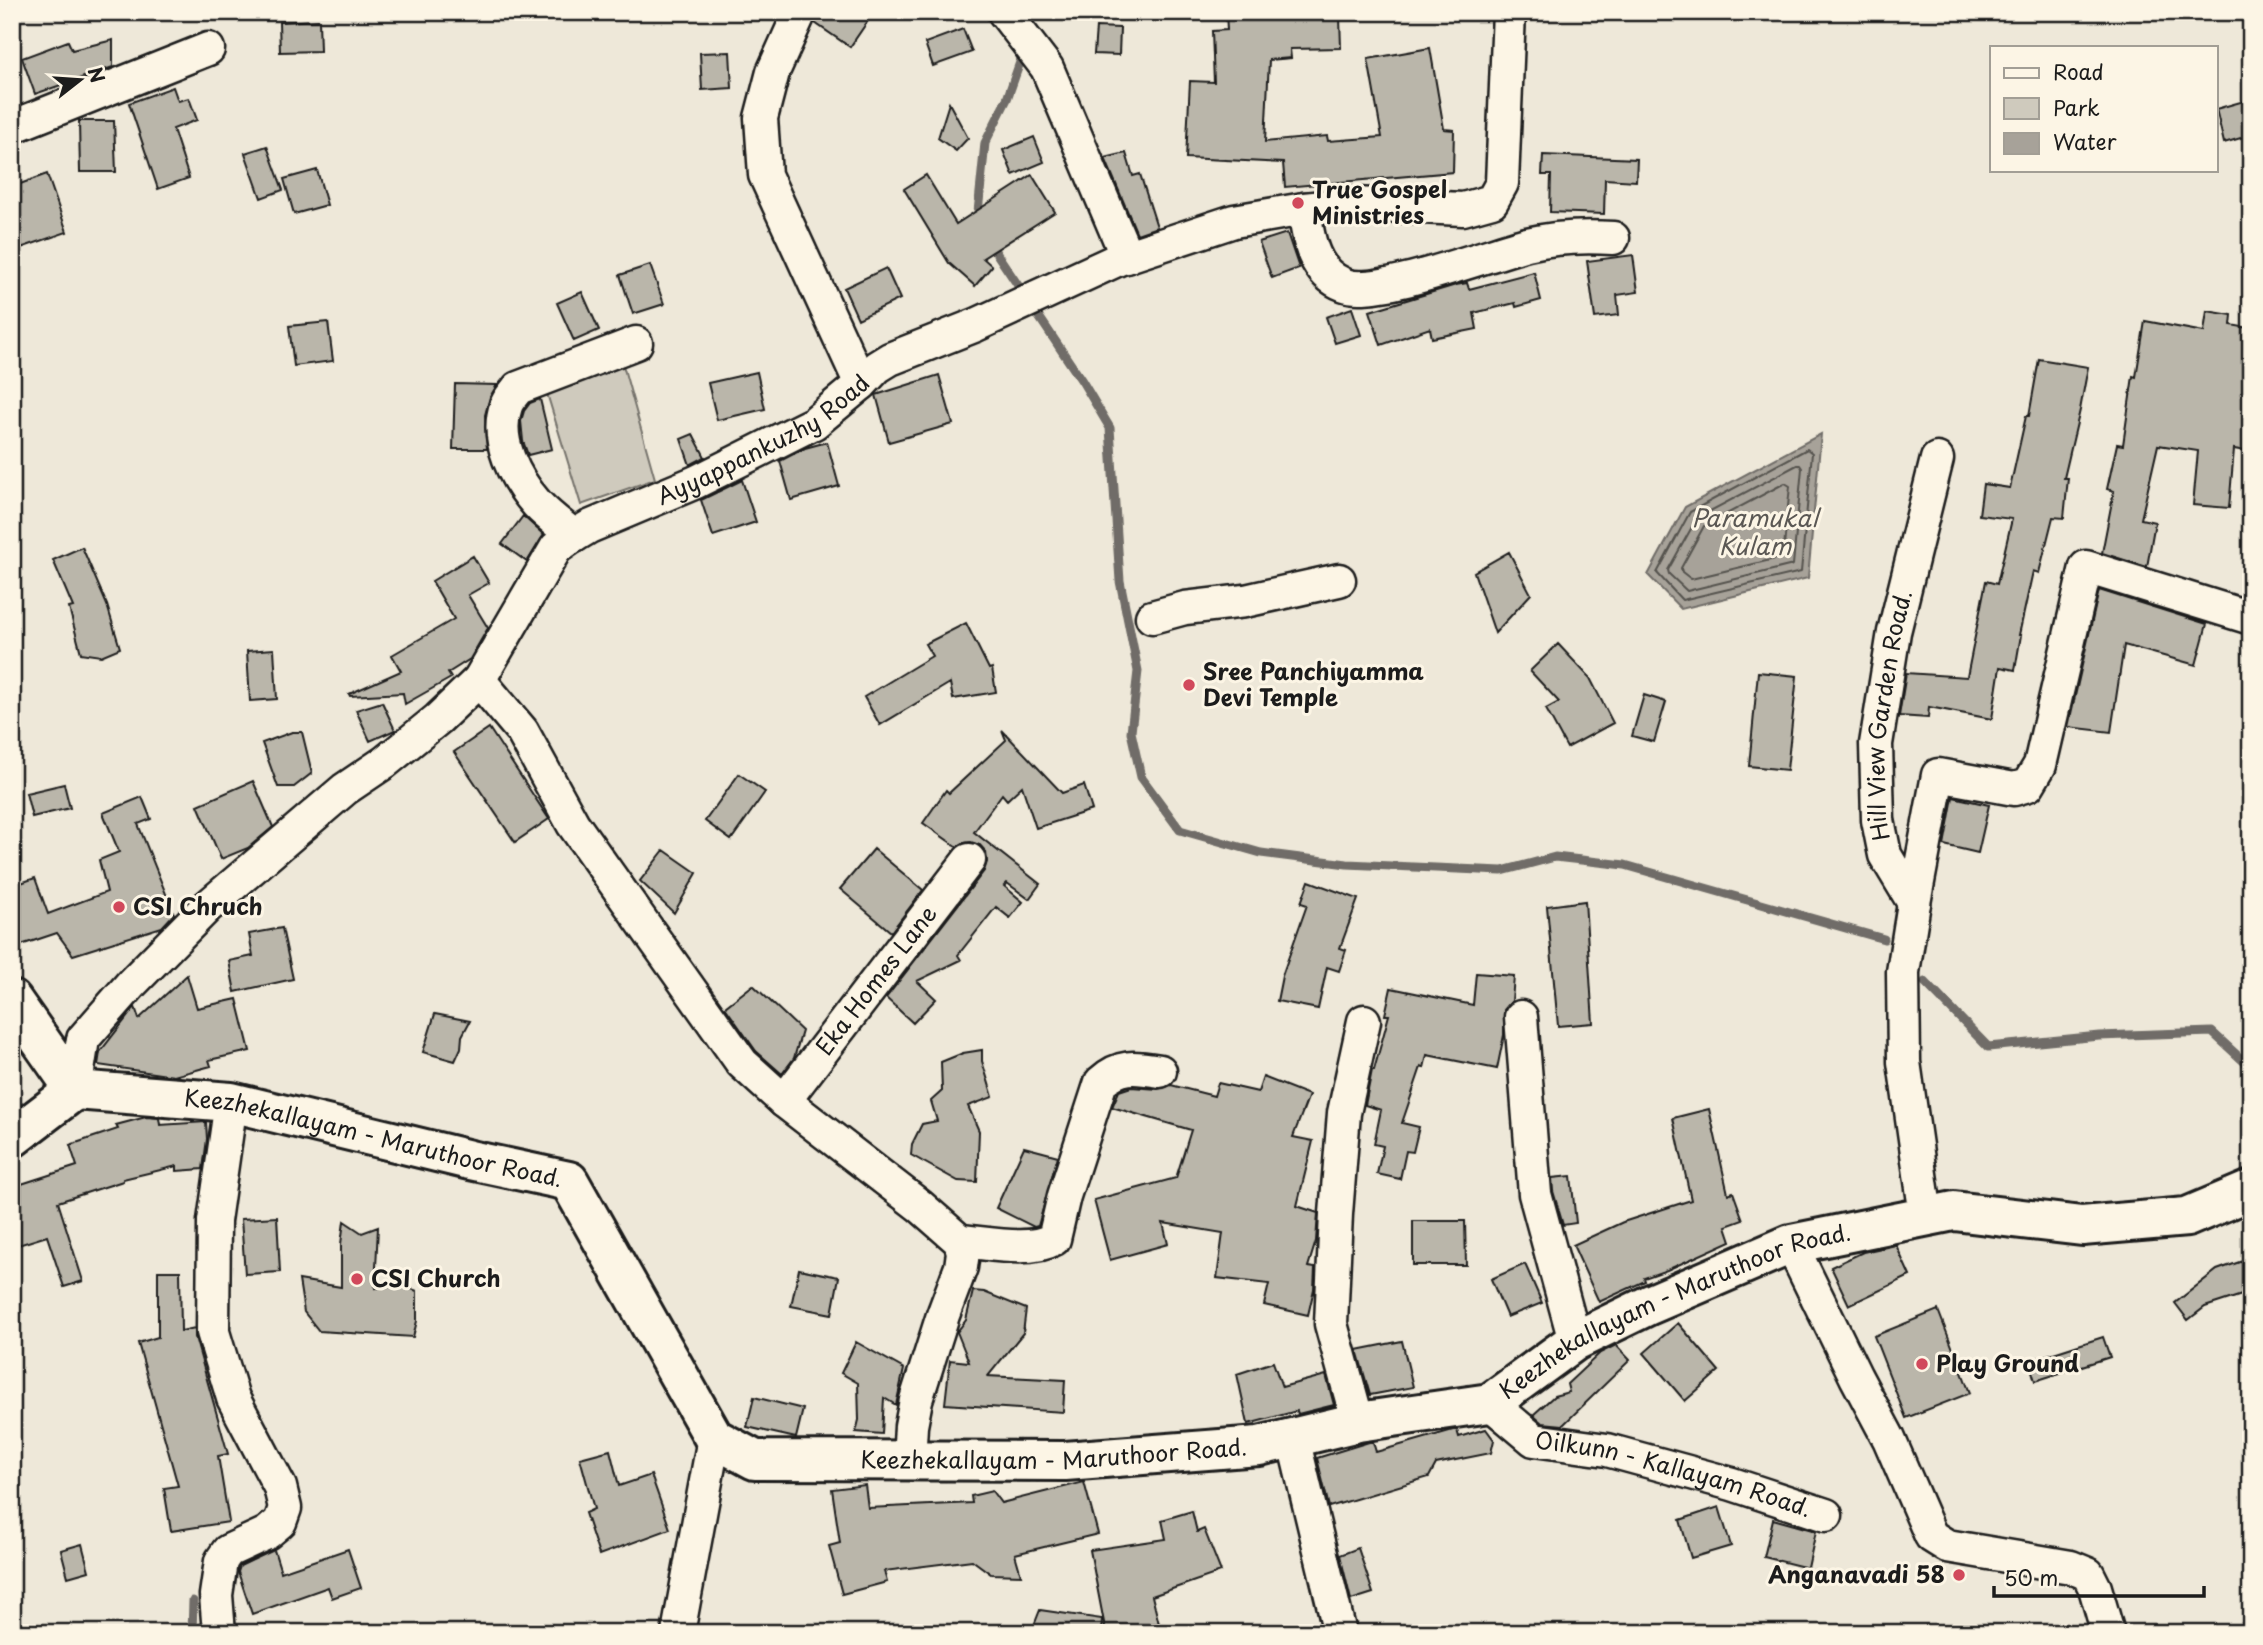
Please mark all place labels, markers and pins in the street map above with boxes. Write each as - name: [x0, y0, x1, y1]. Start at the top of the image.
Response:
- place label: True Gospel Ministries: [1312, 171, 1447, 232]
- marker: True Gospel Ministries: [1290, 195, 1306, 211]
- place label: Sree Panchiyamma Devi Temple: [1203, 653, 1424, 714]
- marker: Sree Panchiyamma Devi Temple: [1181, 677, 1197, 693]
- place label: CSI Chruch: [133, 888, 263, 923]
- marker: CSI Chruch: [111, 899, 127, 915]
- place label: CSI Church: [371, 1260, 501, 1295]
- marker: CSI Church: [349, 1271, 365, 1287]
- place label: Play Ground: [1936, 1345, 2080, 1380]
- marker: Play Ground: [1914, 1356, 1930, 1372]
- place label: Anganavadi 58: [1768, 1556, 1945, 1591]
- marker: Anganavadi 58: [1951, 1567, 1967, 1583]

